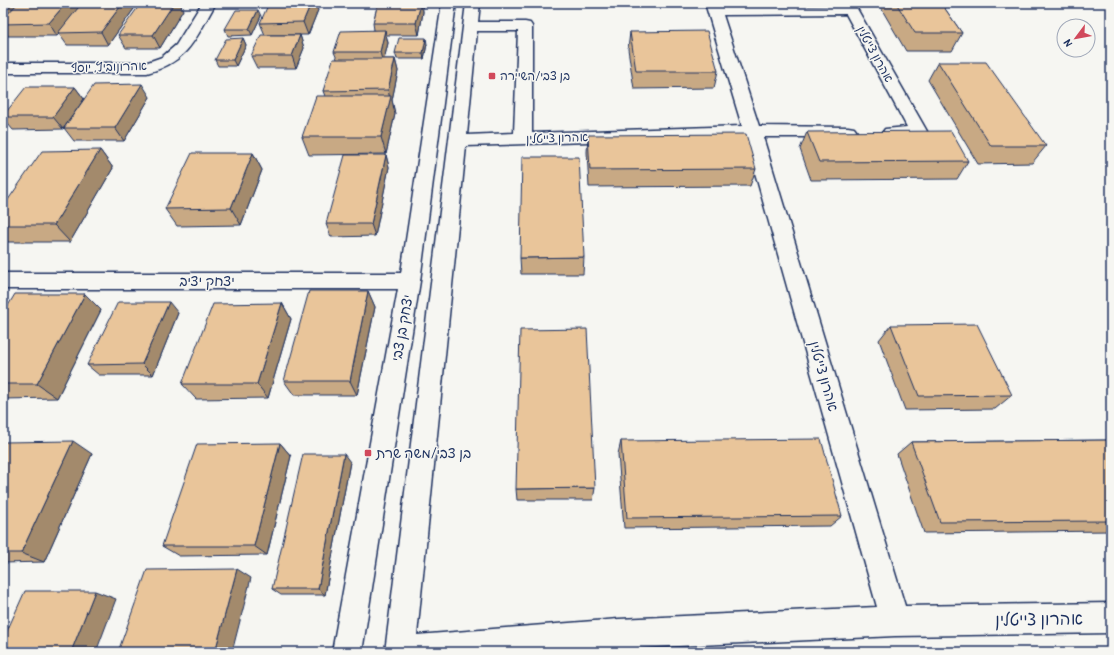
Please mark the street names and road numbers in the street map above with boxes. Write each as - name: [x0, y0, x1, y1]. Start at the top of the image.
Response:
- street label: אהרון צייטלין: [853, 22, 898, 85]
- street label: אהרונוביץ, יוסף: [71, 57, 148, 76]
- street label: אהרון צייטלין: [526, 128, 589, 147]
- street label: יצחק יציב: [179, 271, 235, 290]
- street label: יצחק בן צבי: [386, 293, 417, 363]
- street label: אהרון צייטלין: [805, 338, 844, 413]
- street label: אהרון צייטלין: [995, 606, 1083, 631]

